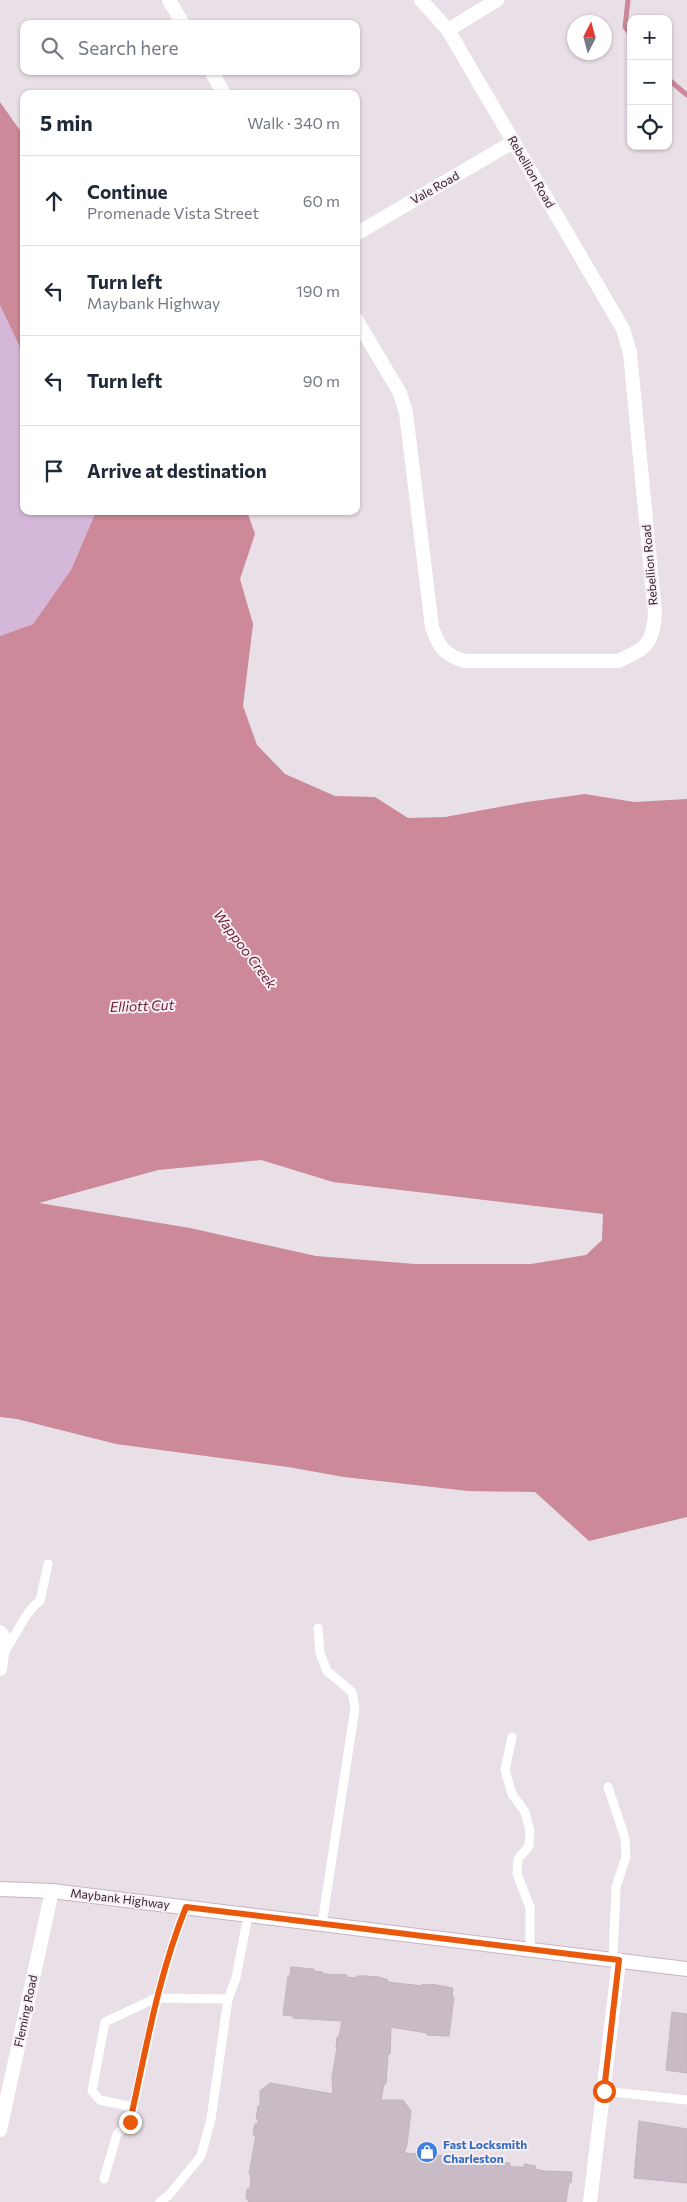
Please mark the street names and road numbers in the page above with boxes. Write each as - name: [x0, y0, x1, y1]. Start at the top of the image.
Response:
- street label: Rebellion Road: [506, 133, 558, 210]
- street label: Vale Road: [408, 168, 461, 207]
- street label: Rebellion Road: [638, 524, 660, 606]
- street label: Maybank Highway: [70, 1885, 171, 1911]
- street label: Fleming Road: [11, 1973, 40, 2048]

